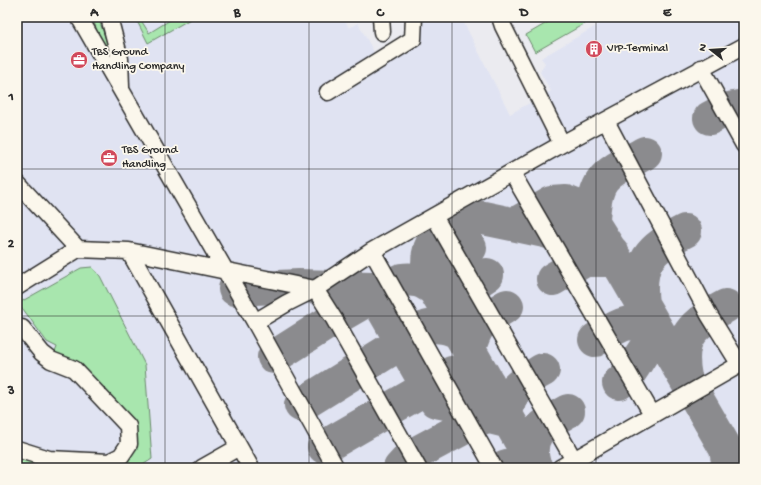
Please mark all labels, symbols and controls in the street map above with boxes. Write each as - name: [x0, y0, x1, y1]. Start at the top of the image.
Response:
- text: A: [89, 6, 99, 21]
- text: B: [233, 6, 242, 21]
- text: C: [375, 6, 385, 21]
- text: D: [519, 6, 529, 21]
- text: E: [663, 6, 672, 21]
- north arrow: [691, 30, 731, 70]
- building icon: VIP-Terminal: [584, 39, 604, 59]
- place label: VIP-Terminal: [606, 42, 668, 56]
- text: N: [697, 42, 710, 53]
- place label: TBS Ground Handling Company: [91, 46, 184, 74]
- office icon: TBS Ground Handling Company: [69, 50, 89, 70]
- text: 1: [7, 90, 14, 105]
- place label: TBS Ground Handling: [121, 144, 179, 172]
- office icon: TBS Ground Handling: [99, 148, 119, 168]
- text: 2: [8, 237, 15, 252]
- text: 3: [7, 384, 15, 399]

